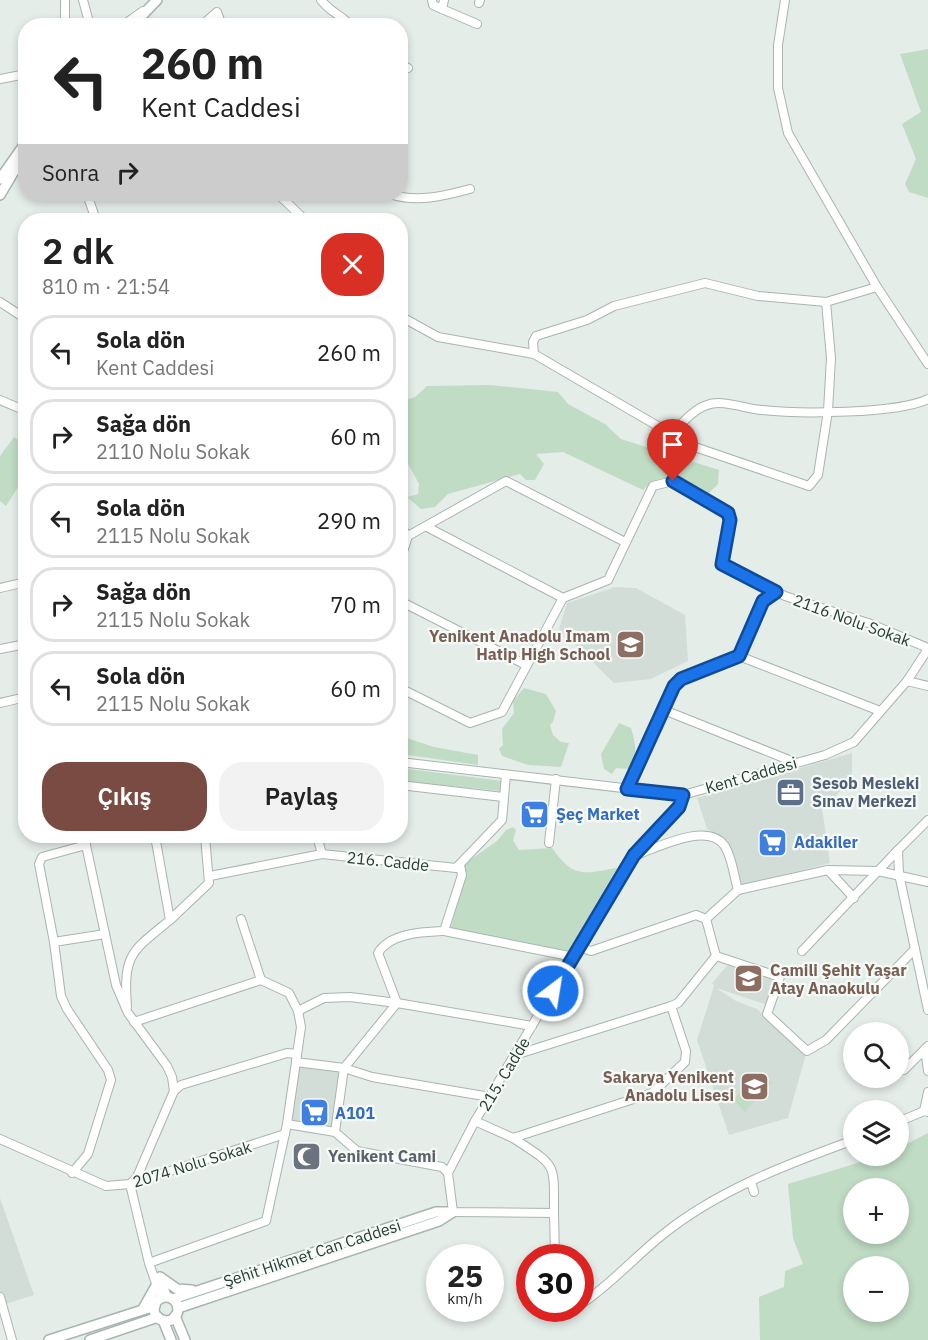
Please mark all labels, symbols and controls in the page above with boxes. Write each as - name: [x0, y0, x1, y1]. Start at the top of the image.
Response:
- text: 260 m: [141, 36, 264, 91]
- icon: left: [42, 42, 120, 120]
- text: Kent Caddesi: [141, 89, 301, 124]
- icon: right: [111, 156, 144, 189]
- text: Sonra: [42, 158, 99, 187]
- text: 2 dk: [42, 227, 114, 274]
- button: close: [321, 233, 384, 296]
- text: 810 m · 21:54: [42, 273, 170, 300]
- text: Sola dön: [96, 325, 185, 354]
- icon: left: [45, 336, 78, 369]
- text: 260 m: [317, 338, 381, 367]
- text: Kent Caddesi: [96, 354, 214, 381]
- text: Sağa dön: [96, 409, 191, 438]
- pin: [647, 419, 698, 481]
- icon: right: [45, 420, 78, 453]
- text: 60 m: [330, 422, 381, 451]
- icon: arrive: [656, 428, 689, 461]
- text: 2110 Nolu Sokak: [96, 438, 250, 465]
- text: Sola dön: [96, 493, 185, 522]
- icon: left: [45, 504, 78, 537]
- text: 290 m: [317, 506, 381, 535]
- text: 2115 Nolu Sokak: [96, 522, 250, 549]
- text: Sağa dön: [96, 577, 191, 606]
- icon: right: [45, 588, 78, 621]
- text: 70 m: [330, 590, 381, 619]
- street label: 2116 Nolu Sokak: [791, 590, 914, 651]
- text: 2115 Nolu Sokak: [96, 606, 250, 633]
- place label: Yenikent Anadolu Imam Hatip High School: [429, 626, 610, 664]
- school or university icon: Yenikent Anadolu Imam Hatip High School: [615, 629, 647, 661]
- text: Sola dön: [96, 661, 185, 690]
- icon: left: [45, 672, 78, 705]
- text: 60 m: [330, 674, 381, 703]
- text: 2115 Nolu Sokak: [96, 690, 250, 717]
- street label: Kent Caddesi: [703, 752, 799, 798]
- button: Çıkış: [42, 762, 207, 831]
- button: Paylaş: [219, 762, 384, 831]
- place label: Sesob Mesleki Sınav Merkezi: [812, 773, 919, 811]
- office icon: Sesob Mesleki Sınav Merkezi: [775, 776, 807, 808]
- supermarket icon: Şeç Market: [519, 798, 551, 830]
- place label: Şeç Market: [556, 804, 640, 824]
- supermarket icon: Adakiler: [757, 826, 789, 858]
- place label: Adakiler: [794, 832, 858, 852]
- street label: 216. Cadde: [346, 847, 430, 875]
- position arrow: [521, 959, 585, 1023]
- place label: Camili Şehit Yaşar Atay Anaokulu: [770, 960, 907, 998]
- school or university icon: Camili Şehit Yaşar Atay Anaokulu: [733, 963, 765, 995]
- map controls: [843, 1022, 909, 1322]
- button: search: [843, 1022, 909, 1088]
- street label: 215. Cadde: [474, 1033, 534, 1115]
- place label: Sakarya Yenikent Anadolu Lisesi: [603, 1067, 734, 1105]
- school or university icon: Sakarya Yenikent Anadolu Lisesi: [739, 1070, 771, 1102]
- supermarket icon: A101: [298, 1097, 330, 1129]
- button: layers: [843, 1100, 909, 1166]
- place label: A101: [335, 1103, 375, 1123]
- street label: 2074 Nolu Sokak: [130, 1136, 254, 1192]
- mosque icon: Yenikent Cami: [291, 1140, 323, 1172]
- place label: Yenikent Cami: [328, 1146, 436, 1166]
- button: +: [843, 1178, 909, 1244]
- street label: Şehit Hikmet Can Caddesi: [221, 1215, 403, 1291]
- speed limit sign: 30: [516, 1244, 594, 1322]
- text: 25: [447, 1256, 483, 1295]
- button: −: [843, 1256, 909, 1322]
- text: km/h: [447, 1289, 483, 1308]

